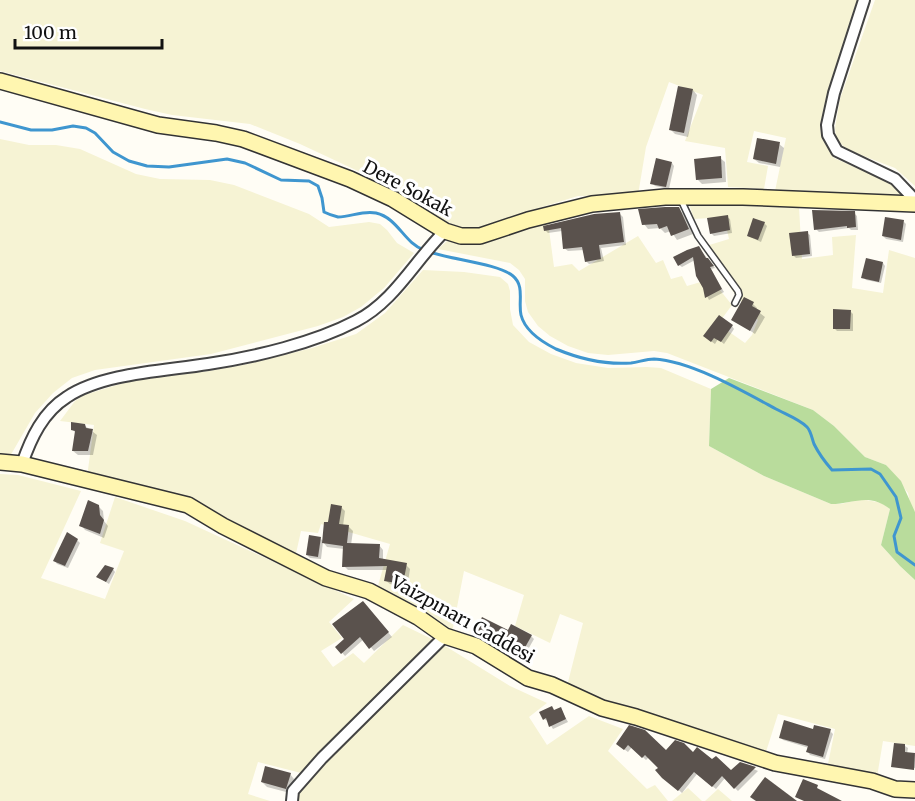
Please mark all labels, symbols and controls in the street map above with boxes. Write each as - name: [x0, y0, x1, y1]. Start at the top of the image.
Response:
- scale bar: [15, 12, 162, 50]
- text: 100 m: [24, 21, 77, 44]
- street label: Dere Sokak: [359, 155, 457, 222]
- street label: Vaizpınarı Caddesi: [386, 569, 539, 668]

